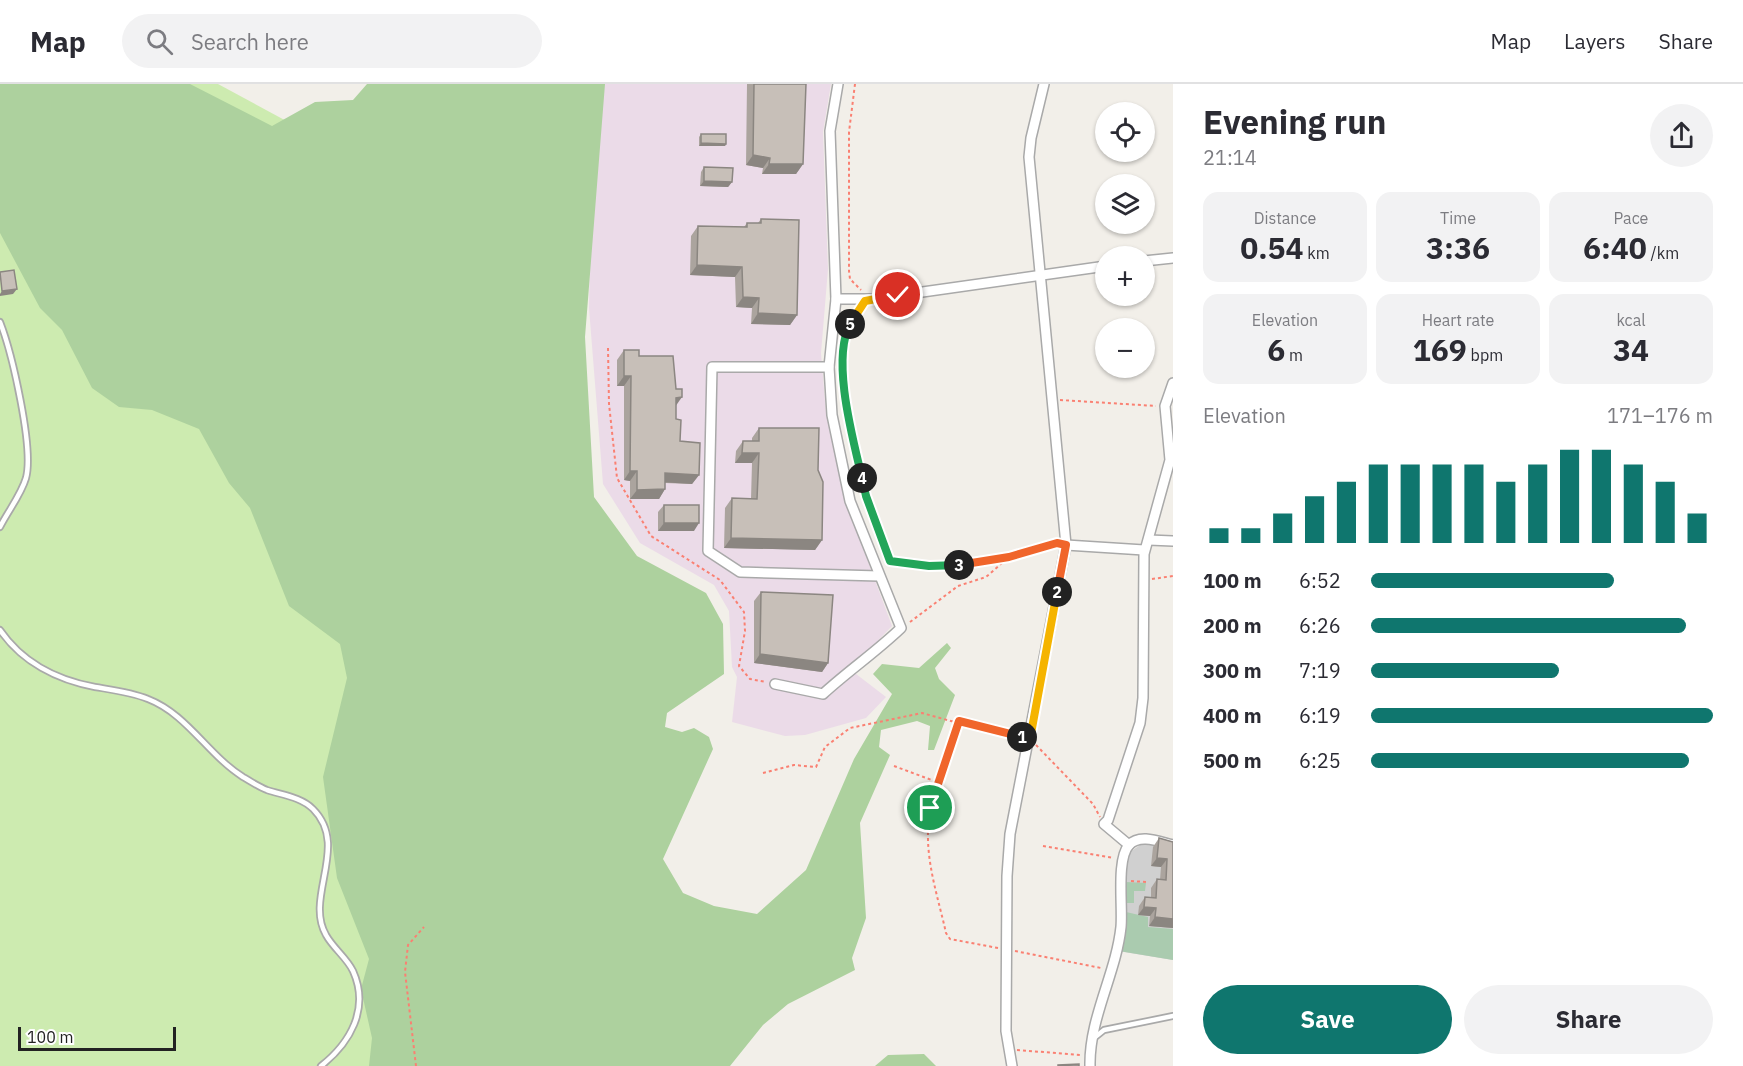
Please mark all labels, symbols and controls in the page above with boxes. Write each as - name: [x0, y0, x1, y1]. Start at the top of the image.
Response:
- search box: [122, 14, 542, 68]
- text: Map: [30, 23, 86, 60]
- icon: search: [143, 25, 176, 58]
- text: Search here: [191, 27, 309, 56]
- text: Map: [1491, 27, 1531, 55]
- text: Layers: [1564, 27, 1626, 55]
- text: Share: [1659, 27, 1713, 55]
- text: Evening run: [1203, 100, 1387, 143]
- map controls: [1095, 102, 1155, 378]
- button: locate: [1095, 102, 1155, 162]
- button: share: [1650, 104, 1713, 167]
- text: 21:14: [1203, 144, 1257, 171]
- button: layers: [1095, 174, 1155, 234]
- text: Distance: [1254, 208, 1316, 228]
- text: Time: [1440, 208, 1476, 228]
- text: Pace: [1614, 208, 1648, 228]
- text: 0.54: [1240, 228, 1304, 267]
- text: 3:36: [1426, 228, 1490, 267]
- text: 6:40: [1583, 228, 1647, 267]
- text: km: [1304, 243, 1330, 263]
- text: /km: [1647, 243, 1679, 263]
- button: +: [1095, 246, 1155, 306]
- pin: [872, 269, 923, 320]
- icon: check: [881, 278, 914, 311]
- pin: 5: [835, 309, 865, 339]
- text: Elevation: [1252, 310, 1318, 330]
- text: Heart rate: [1422, 310, 1494, 330]
- text: kcal: [1616, 310, 1646, 330]
- text: 5: [845, 314, 855, 334]
- button: −: [1095, 318, 1155, 378]
- text: 6: [1267, 330, 1285, 369]
- text: 169: [1413, 330, 1467, 369]
- text: 34: [1613, 330, 1649, 369]
- text: m: [1285, 345, 1303, 365]
- text: bpm: [1467, 345, 1503, 365]
- text: Elevation: [1203, 402, 1286, 429]
- text: 171–176 m: [1607, 402, 1713, 429]
- pin: 4: [847, 463, 877, 493]
- text: 4: [857, 468, 867, 488]
- pin: 3: [944, 550, 974, 580]
- text: 3: [954, 555, 964, 575]
- text: 100 m: [1203, 567, 1262, 594]
- text: 6:52: [1299, 567, 1341, 594]
- pin: 2: [1042, 577, 1072, 607]
- text: 2: [1052, 582, 1062, 602]
- text: 200 m: [1203, 612, 1262, 639]
- text: 6:26: [1299, 612, 1341, 639]
- text: 300 m: [1203, 657, 1262, 684]
- text: 7:19: [1299, 657, 1341, 684]
- text: 400 m: [1203, 702, 1262, 729]
- text: 6:19: [1299, 702, 1341, 729]
- pin: 1: [1007, 722, 1037, 752]
- text: 1: [1017, 727, 1027, 747]
- text: 500 m: [1203, 747, 1262, 774]
- text: 6:25: [1299, 747, 1341, 774]
- pin: [904, 782, 955, 833]
- icon: arrive: [913, 791, 946, 824]
- button: Save: [1203, 985, 1452, 1054]
- button: Share: [1464, 985, 1713, 1054]
- scale bar: [18, 1024, 176, 1052]
- text: 100 m: [27, 1027, 74, 1047]

